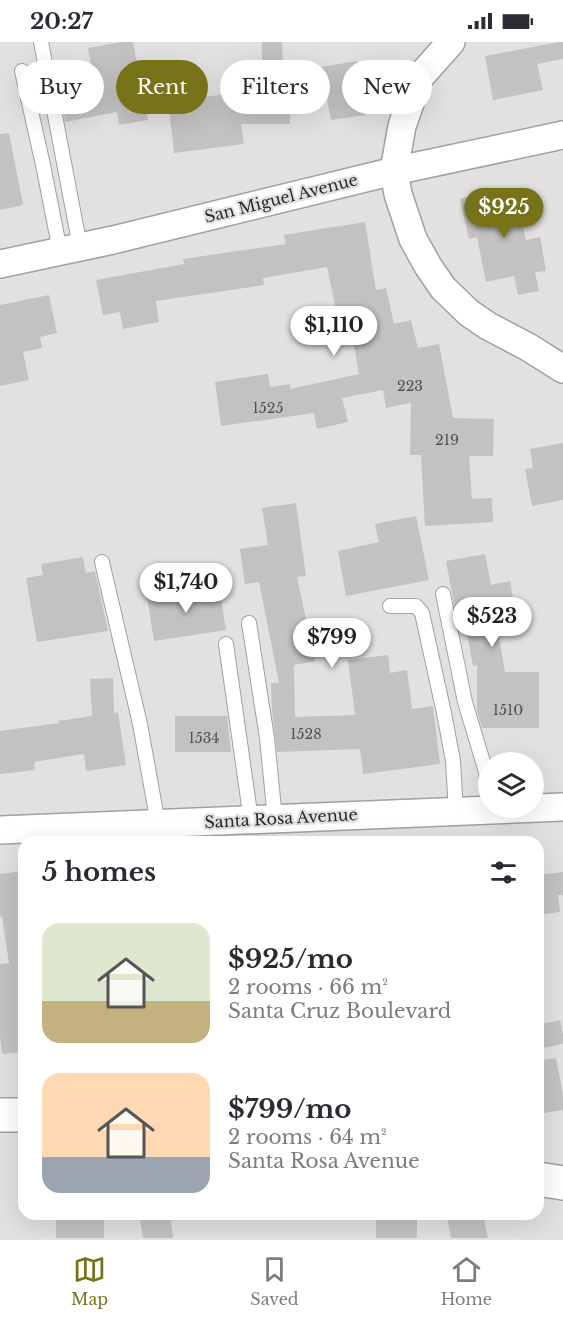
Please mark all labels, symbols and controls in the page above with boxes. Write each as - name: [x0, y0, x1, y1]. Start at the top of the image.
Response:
- text: 20:27: [30, 8, 93, 35]
- chip: Buy: [18, 60, 104, 114]
- chip: Rent: [116, 60, 208, 114]
- chip: Filters: [220, 60, 330, 114]
- chip: New: [342, 60, 432, 114]
- street label: San Miguel Avenue: [202, 169, 360, 227]
- pin: $925: [468, 188, 540, 239]
- text: $925: [478, 195, 530, 219]
- pin: $1,110: [285, 306, 383, 357]
- text: $1,110: [304, 313, 364, 337]
- house number: 223: [397, 377, 423, 395]
- house number: 1525: [253, 399, 283, 417]
- house number: 219: [435, 431, 459, 449]
- pin: $1,740: [137, 563, 235, 614]
- text: $1,740: [154, 570, 218, 594]
- pin: $523: [456, 597, 528, 648]
- text: $523: [467, 604, 517, 628]
- pin: $799: [296, 618, 368, 669]
- text: $799: [307, 625, 357, 649]
- house number: 1510: [493, 701, 523, 719]
- house number: 1528: [290, 725, 322, 743]
- house number: 1534: [188, 729, 220, 747]
- map controls: [478, 752, 544, 818]
- button: layers: [478, 752, 544, 818]
- street label: Santa Rosa Avenue: [204, 804, 358, 832]
- text: 5 homes: [42, 856, 156, 888]
- icon: filters: [487, 856, 520, 889]
- text: $925/mo: [228, 943, 353, 975]
- icon: home: [90, 947, 162, 1019]
- text: 2 rooms · 66 m²: [228, 975, 388, 999]
- text: Santa Cruz Boulevard: [228, 999, 451, 1023]
- text: $799/mo: [228, 1093, 352, 1125]
- icon: home: [90, 1097, 162, 1169]
- text: 2 rooms · 64 m²: [228, 1125, 387, 1149]
- text: Santa Rosa Avenue: [228, 1149, 420, 1173]
- tab: Map: [71, 1253, 108, 1309]
- tab: Saved: [250, 1253, 299, 1309]
- tab: Home: [441, 1253, 492, 1309]

